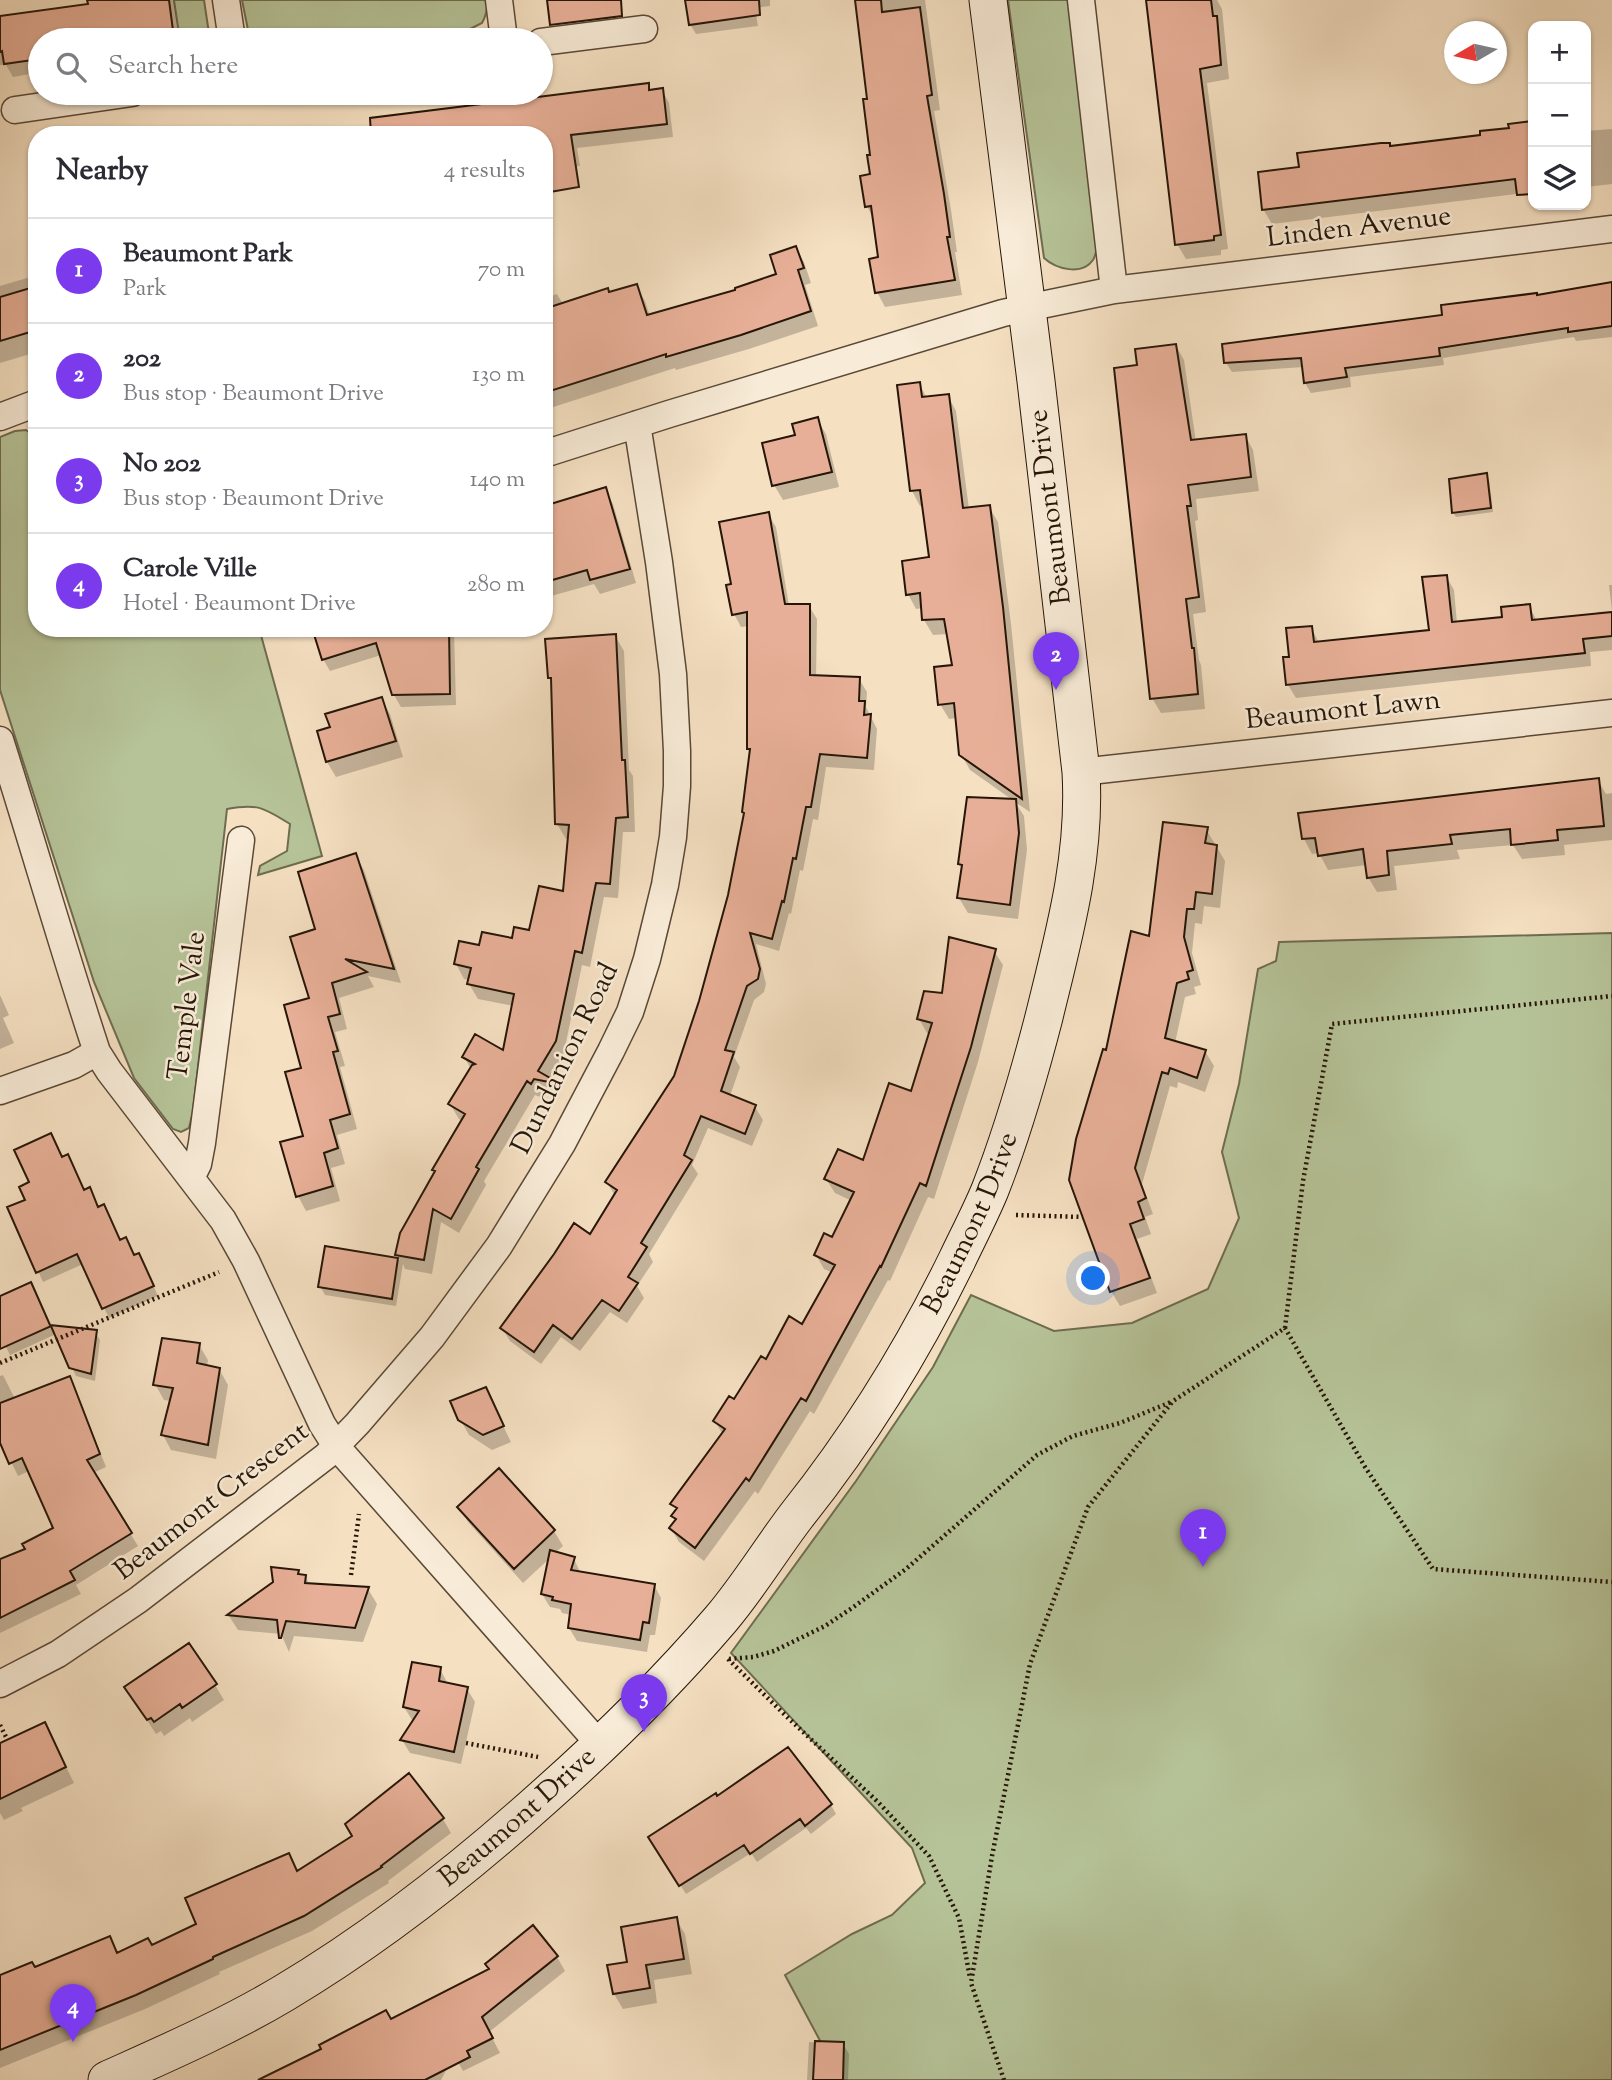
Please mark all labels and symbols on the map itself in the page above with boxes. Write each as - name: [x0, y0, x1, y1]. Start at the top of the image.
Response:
- north arrow: [1444, 21, 1507, 84]
- street label: Linden Avenue: [1264, 197, 1454, 259]
- street label: Beaumont Drive: [1019, 407, 1083, 607]
- pin: 2: [1033, 632, 1079, 690]
- street label: Beaumont Lawn: [1243, 681, 1443, 741]
- street label: Temple Vale: [159, 929, 217, 1083]
- street label: Dundanion Road: [502, 956, 630, 1161]
- street label: Beaumont Drive: [912, 1127, 1029, 1322]
- your location: [1076, 1261, 1110, 1295]
- street label: Beaumont Crescent: [106, 1413, 318, 1591]
- pin: 1: [1180, 1509, 1226, 1567]
- pin: 3: [621, 1674, 667, 1732]
- street label: Beaumont Drive: [431, 1739, 606, 1898]
- pin: 4: [50, 1984, 96, 2042]

